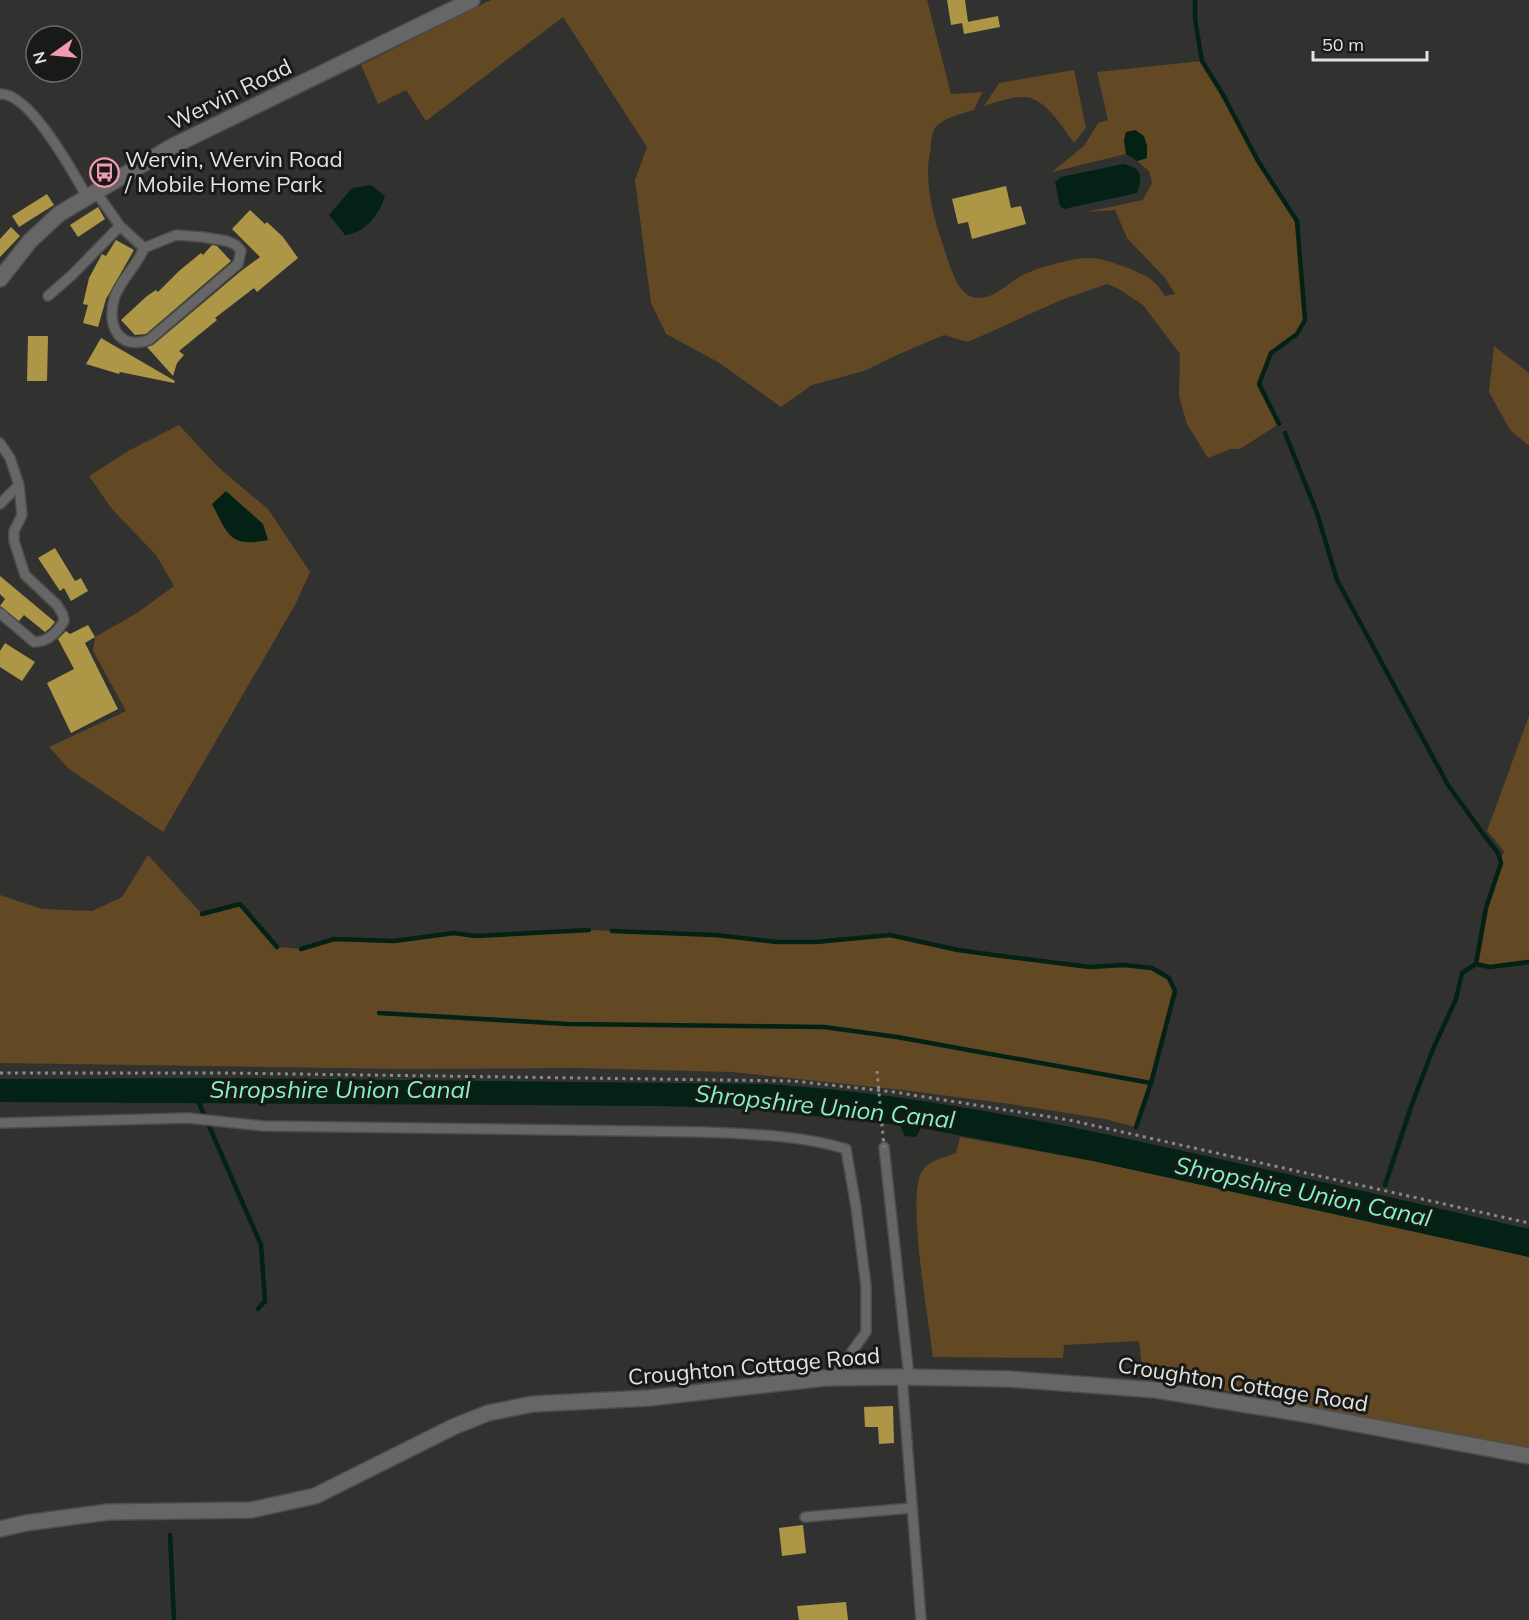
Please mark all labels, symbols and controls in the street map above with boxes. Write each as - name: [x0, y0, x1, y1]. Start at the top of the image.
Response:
- north arrow: [24, 24, 84, 84]
- scale bar: [1313, 24, 1427, 62]
- text: 50 m: [1322, 33, 1364, 56]
- text: N: [28, 49, 51, 66]
- street label: Wervin Road: [164, 52, 296, 136]
- place label: Wervin, Wervin Road / Mobile Home Park: [124, 145, 343, 198]
- bus stop icon: Wervin, Wervin Road / Mobile Home Park: [88, 156, 120, 188]
- water label: Shropshire Union Canal: [209, 1074, 471, 1104]
- water label: Shropshire Union Canal: [694, 1077, 957, 1135]
- water label: Shropshire Union Canal: [1172, 1149, 1434, 1233]
- street label: Croughton Cottage Road: [627, 1341, 881, 1391]
- street label: Croughton Cottage Road: [1116, 1350, 1370, 1418]

